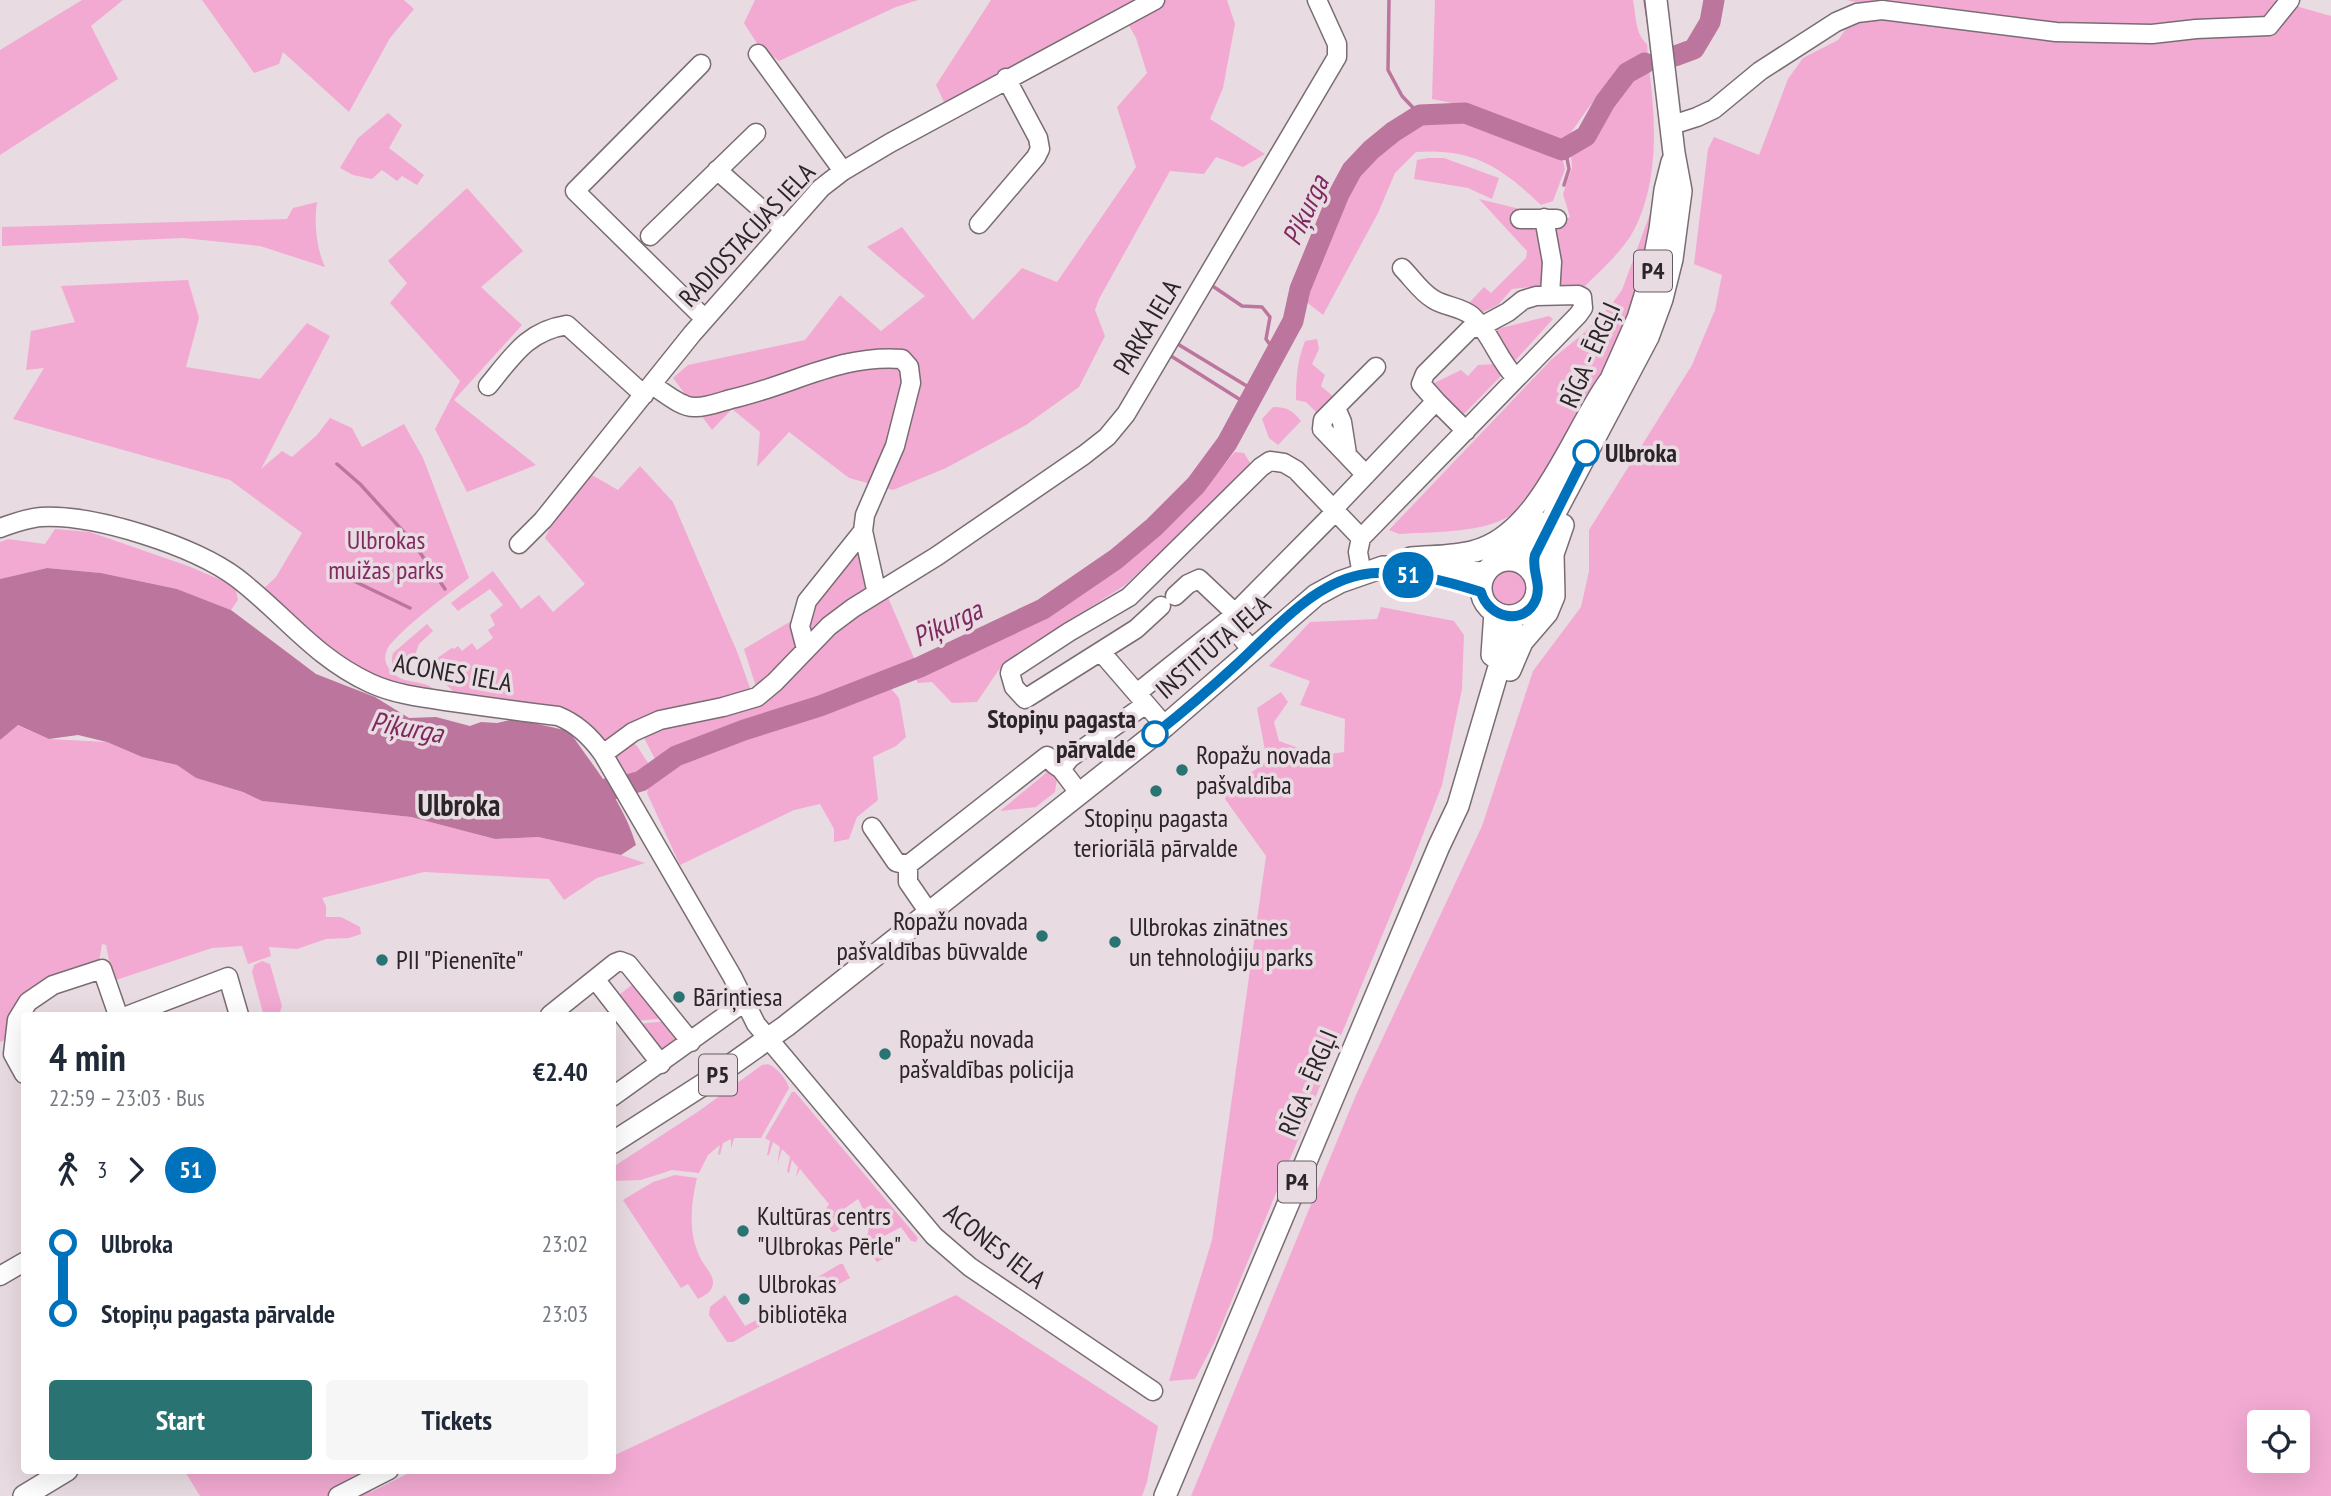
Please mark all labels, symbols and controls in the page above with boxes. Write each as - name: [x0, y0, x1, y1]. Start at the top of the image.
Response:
- street label: RADIOSTACIJAS IELA: [672, 155, 822, 314]
- water label: Piķurga: [1272, 167, 1337, 251]
- road number: P4: [1634, 250, 1672, 292]
- street label: PARKA IELA: [1105, 273, 1188, 380]
- street label: RĪGA - ĒRGĻI: [1552, 297, 1627, 413]
- place label: Ulbroka: [1605, 436, 1677, 469]
- marker: Ulbroka: [1573, 440, 1599, 466]
- park label: Ulbrokas muižas parks: [328, 523, 444, 586]
- line badge: 51: [1376, 552, 1440, 598]
- text: 51: [1397, 559, 1419, 590]
- street label: INSTITŪTA IELA: [1148, 587, 1277, 706]
- water label: Piķurga: [906, 590, 989, 655]
- street label: ACONES IELA: [391, 646, 516, 699]
- water label: Piķurga: [368, 702, 448, 751]
- place label: Stopiņu pagasta pārvalde: [987, 702, 1136, 765]
- marker: Stopiņu pagasta pārvalde: [1142, 721, 1168, 747]
- place label: Ropažu novada pašvaldība: [1196, 738, 1331, 801]
- marker: Ropažu novada pašvaldība: [1174, 762, 1190, 778]
- marker: Stopiņu pagasta terioriālā pārvalde: [1148, 783, 1164, 799]
- district label: Ulbroka: [418, 785, 500, 824]
- place label: Stopiņu pagasta terioriālā pārvalde: [1074, 801, 1238, 864]
- place label: Ropažu novada pašvaldības būvvalde: [837, 904, 1028, 967]
- place label: Ulbrokas zinātnes un tehnoloģiju parks: [1129, 910, 1313, 973]
- marker: Ropažu novada pašvaldības būvvalde: [1034, 928, 1050, 944]
- marker: Ulbrokas zinātnes un tehnoloģiju parks: [1107, 934, 1123, 950]
- place label: PII "Pienenīte": [396, 943, 523, 976]
- marker: PII "Pienenīte": [374, 952, 390, 968]
- place label: Bāriņtiesa: [693, 980, 783, 1013]
- marker: Bāriņtiesa: [671, 989, 687, 1005]
- place label: Ropažu novada pašvaldības policija: [899, 1022, 1074, 1085]
- street label: RĪGA - ĒRGĻI: [1270, 1025, 1345, 1141]
- text: 4 min: [49, 1032, 126, 1081]
- marker: Ropažu novada pašvaldības policija: [877, 1046, 893, 1062]
- text: €2.40: [533, 1055, 588, 1088]
- road number: P5: [699, 1055, 737, 1096]
- text: 22:59 – 23:03 · Bus: [49, 1083, 205, 1112]
- icon: walk: [49, 1151, 87, 1189]
- icon: forward: [117, 1151, 155, 1189]
- text: 51: [179, 1154, 202, 1185]
- text: 3: [97, 1155, 107, 1184]
- road number: P4: [1278, 1162, 1316, 1202]
- street label: ACONES IELA: [938, 1196, 1053, 1296]
- place label: Kultūras centrs "Ulbrokas Pērle": [757, 1199, 901, 1262]
- marker: Kultūras centrs "Ulbrokas Pērle": [735, 1223, 751, 1239]
- text: Ulbroka: [101, 1227, 173, 1260]
- text: 23:02: [542, 1229, 588, 1258]
- place label: Ulbrokas bibliotēka: [758, 1267, 847, 1330]
- marker: Ulbrokas bibliotēka: [736, 1291, 752, 1307]
- text: Stopiņu pagasta pārvalde: [101, 1297, 335, 1330]
- text: 23:03: [542, 1299, 588, 1328]
- button: Start: [49, 1380, 312, 1460]
- button: Tickets: [326, 1380, 588, 1460]
- map controls: [2247, 1410, 2310, 1473]
- button: locate: [2247, 1410, 2310, 1473]

